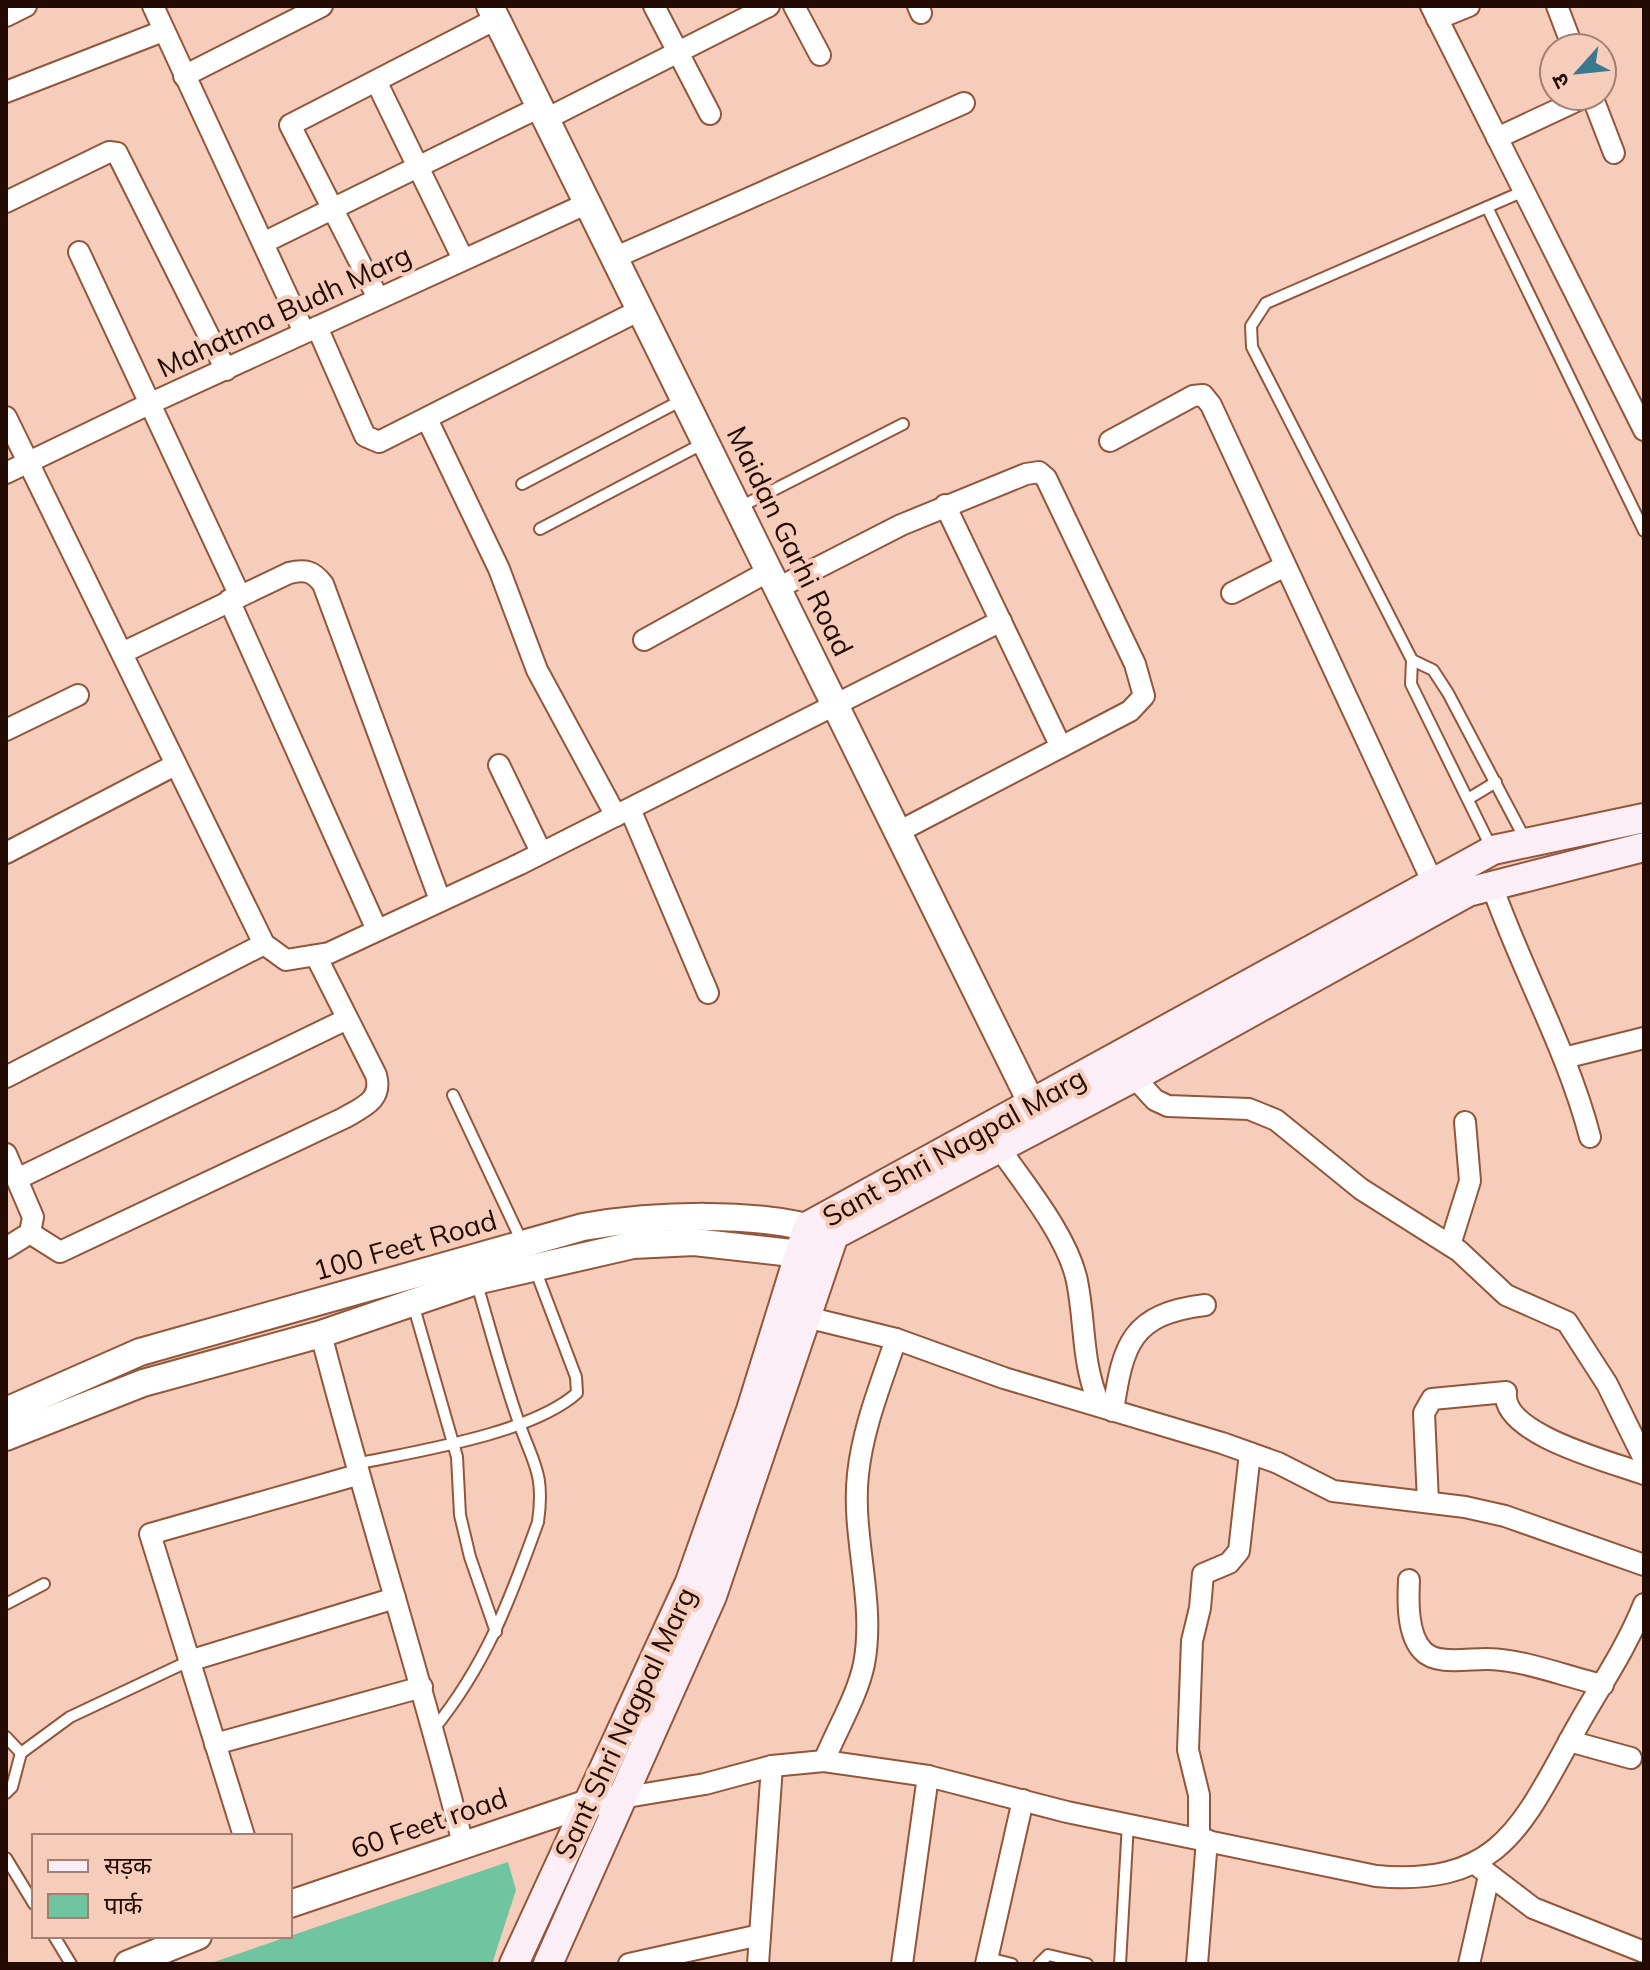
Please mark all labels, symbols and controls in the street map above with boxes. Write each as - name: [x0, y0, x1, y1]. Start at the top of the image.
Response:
- north arrow: [1538, 32, 1618, 112]
- text: उ: [1544, 68, 1576, 93]
- street label: Mahatma Budh Marg: [151, 236, 416, 385]
- street label: Maidan Garhi Road: [720, 420, 861, 661]
- street label: Sant Shri Nagpal Marg: [816, 1060, 1092, 1234]
- street label: 100 Feet Road: [309, 1202, 501, 1287]
- street label: Sant Shri Nagpal Marg: [546, 1581, 703, 1864]
- street label: 60 Feet road: [346, 1779, 512, 1866]
- legend: [32, 1834, 292, 1938]
- text: सड़क: [104, 1850, 152, 1880]
- text: पार्क: [104, 1890, 143, 1920]

